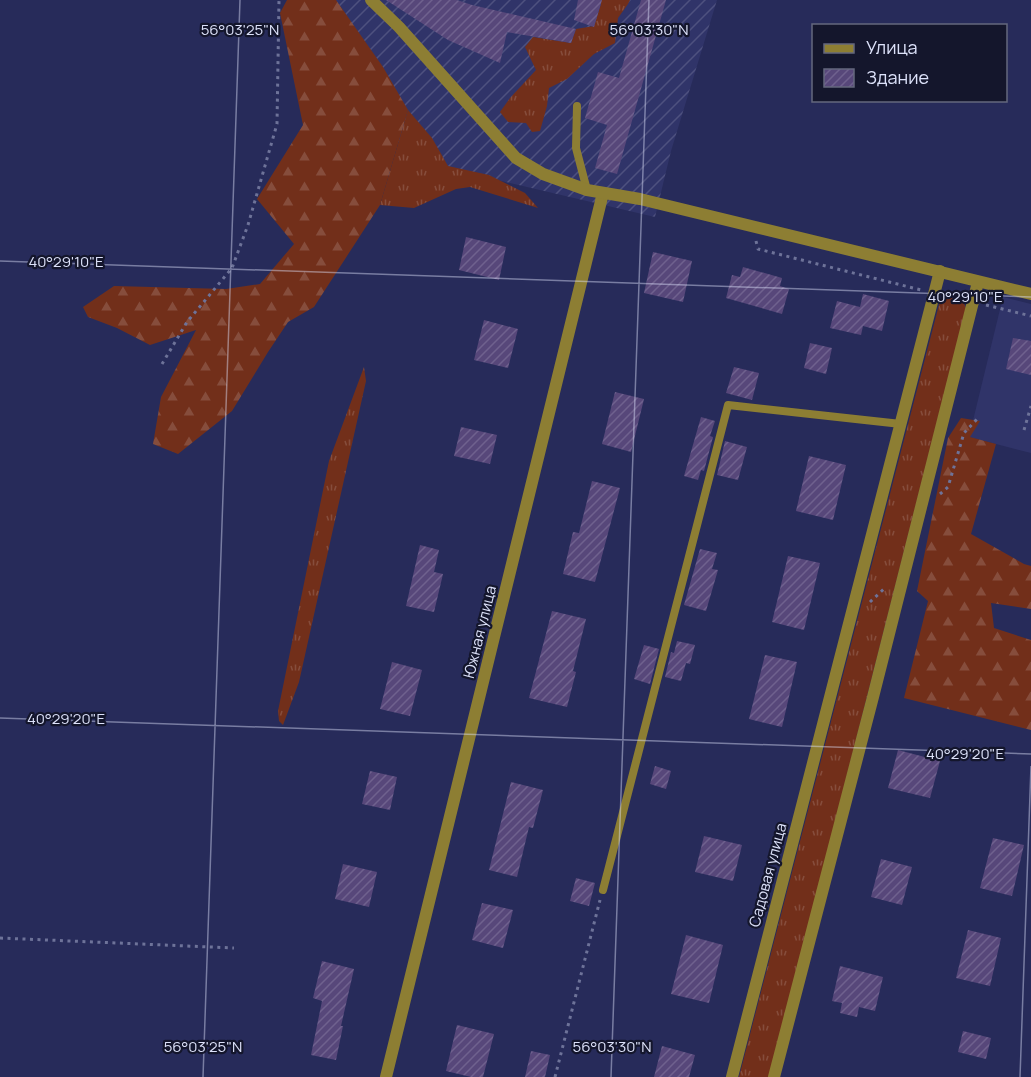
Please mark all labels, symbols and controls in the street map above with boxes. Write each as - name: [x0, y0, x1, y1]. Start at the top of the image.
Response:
- text: 56°03'25"N: [201, 19, 279, 40]
- text: 56°03'30"N: [610, 19, 688, 40]
- legend: [812, 24, 1007, 102]
- text: Улица: [866, 35, 918, 59]
- text: Здание: [866, 65, 929, 89]
- text: 40°29'10"E: [28, 251, 104, 272]
- text: 40°29'10"E: [927, 286, 1003, 307]
- street label: Южная улица: [458, 583, 501, 680]
- text: 40°29'20"E: [27, 708, 105, 729]
- text: 40°29'20"E: [926, 743, 1004, 764]
- street label: Садовая улица: [744, 820, 792, 929]
- text: 56°03'25"N: [164, 1036, 242, 1057]
- text: 56°03'30"N: [573, 1036, 651, 1057]

